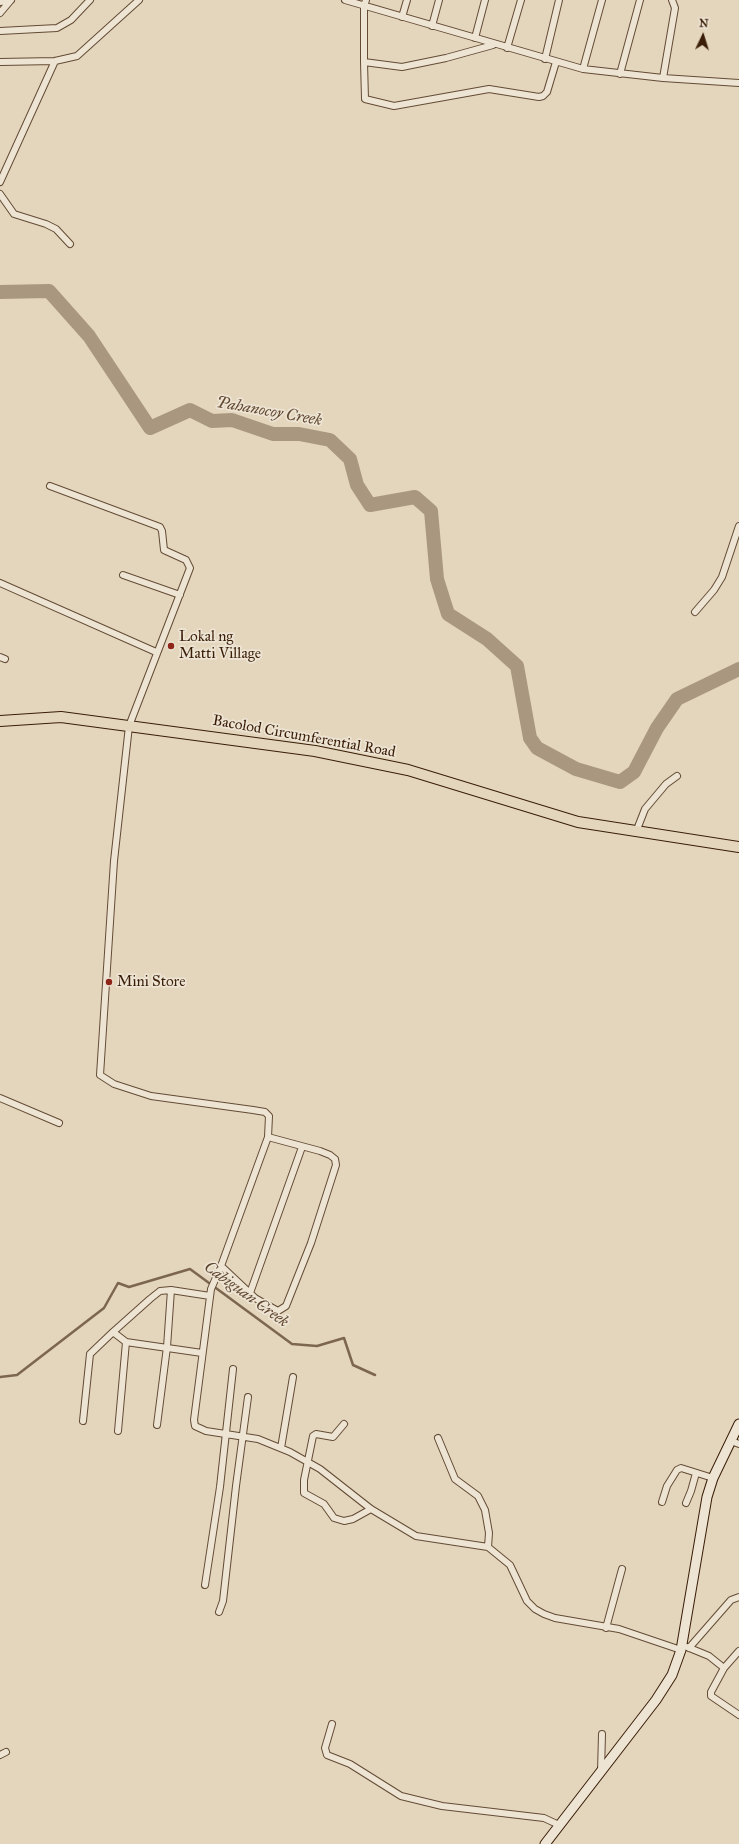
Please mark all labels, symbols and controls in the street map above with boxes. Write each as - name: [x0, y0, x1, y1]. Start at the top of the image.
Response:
- north arrow: [683, 16, 723, 56]
- text: N: [699, 17, 709, 30]
- water label: Pahanocoy Creek: [215, 393, 323, 431]
- place label: Lokal ng Matti Village: [179, 628, 261, 663]
- marker: Lokal ng Matti Village: [166, 641, 176, 651]
- street label: Bacolod Circumferential Road: [211, 712, 397, 762]
- place label: Mini Store: [117, 973, 185, 991]
- marker: Mini Store: [104, 977, 114, 987]
- water label: Cabiguan Creek: [200, 1258, 292, 1332]

